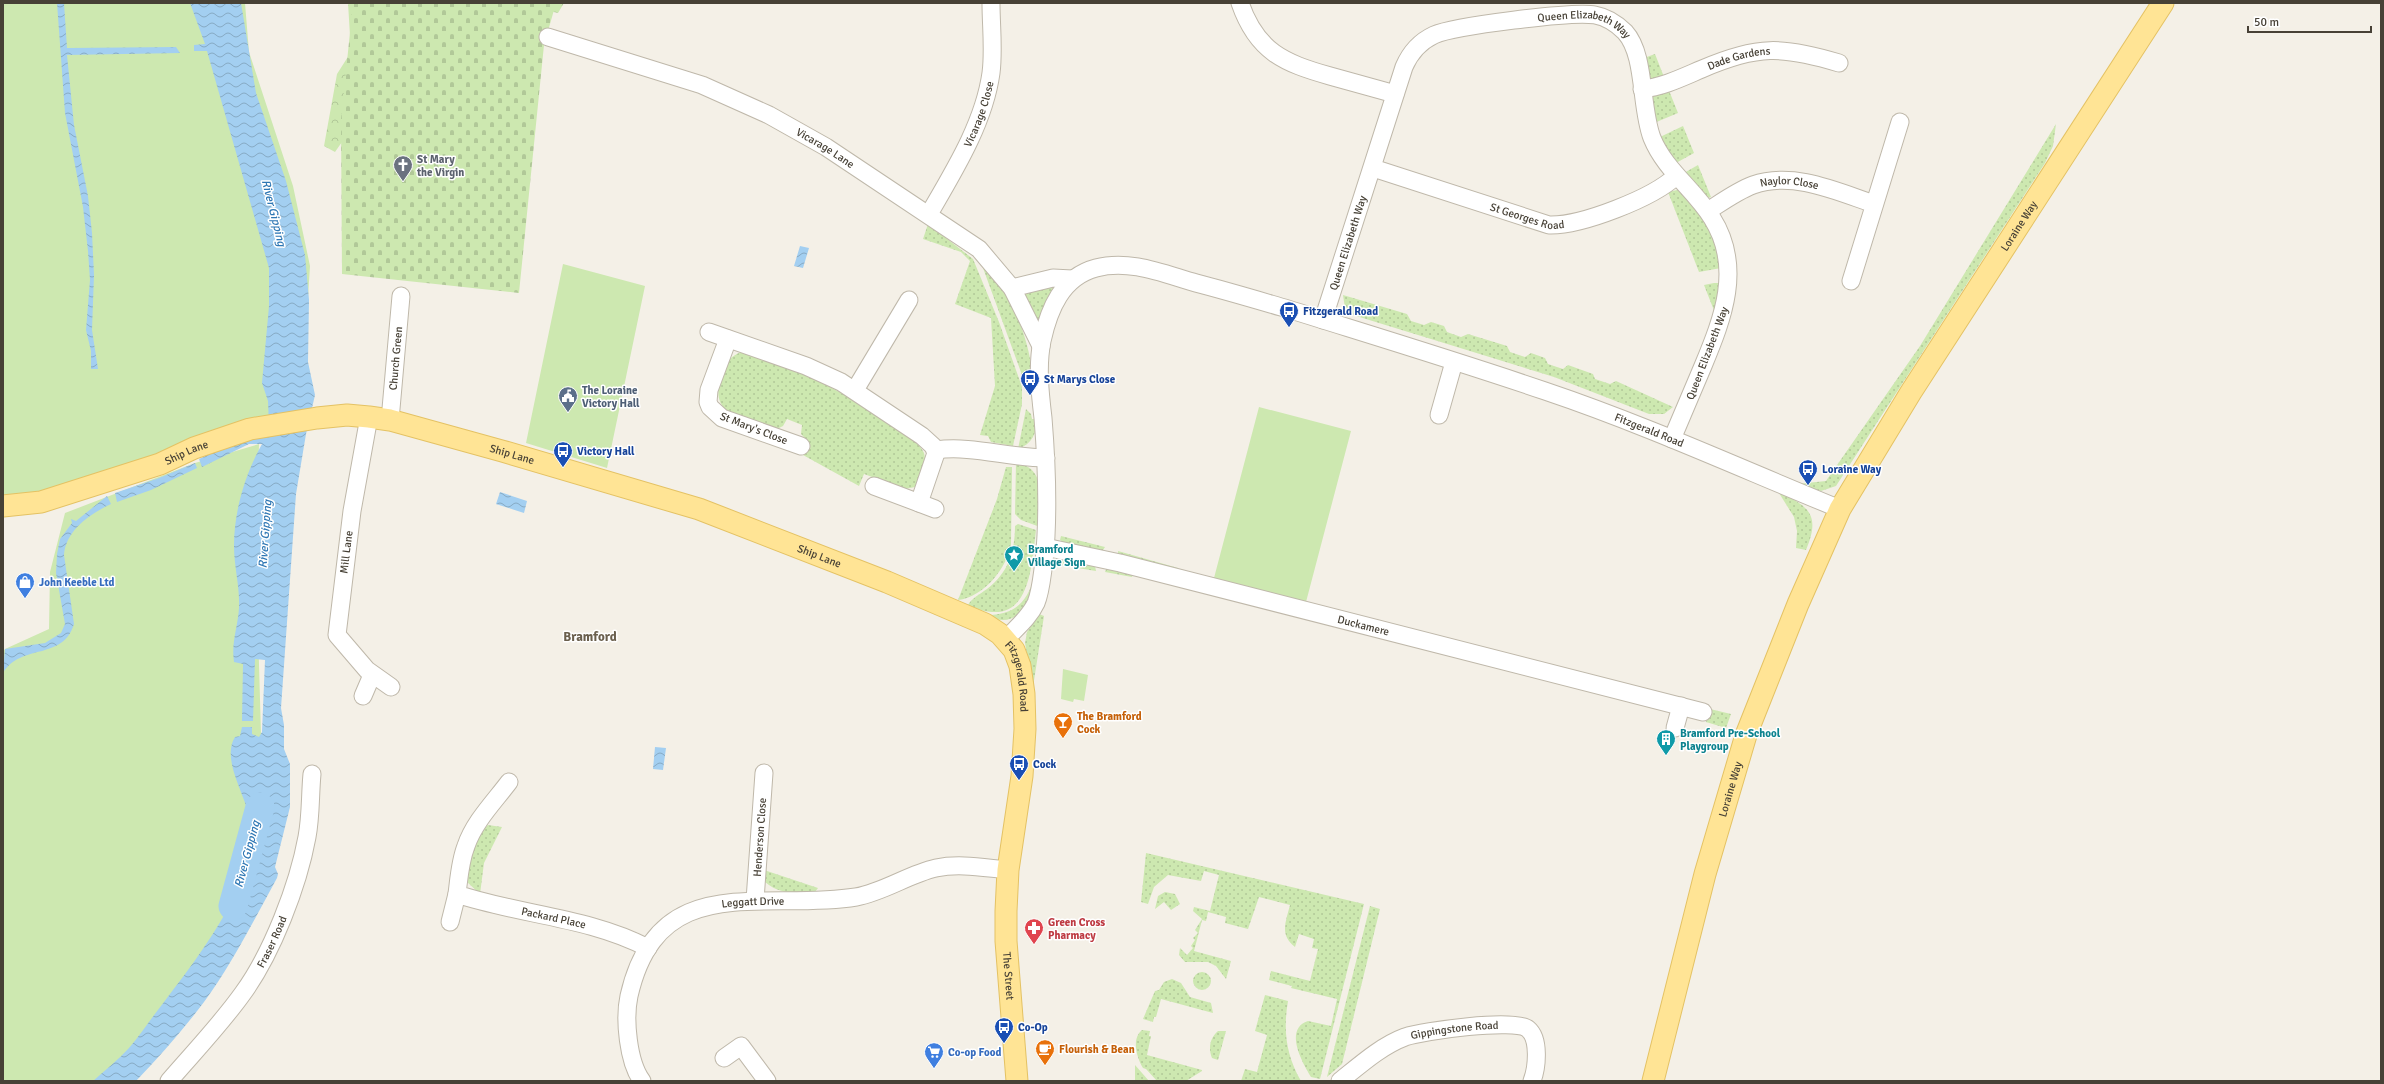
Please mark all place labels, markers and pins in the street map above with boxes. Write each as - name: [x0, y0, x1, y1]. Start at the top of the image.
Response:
- place label: St Mary the Virgin: [416, 153, 464, 179]
- church icon: St Mary the Virgin: [392, 154, 414, 182]
- bus stop icon: Fitzgerald Road: [1278, 300, 1300, 328]
- place label: Fitzgerald Road: [1303, 305, 1378, 318]
- bus stop icon: St Marys Close: [1019, 368, 1041, 396]
- place label: St Marys Close: [1044, 373, 1116, 386]
- place label: The Loraine Victory Hall: [582, 384, 640, 410]
- public building icon: The Loraine Victory Hall: [557, 385, 579, 413]
- bus stop icon: Victory Hall: [552, 440, 574, 468]
- place label: Victory Hall: [577, 445, 635, 458]
- bus stop icon: Loraine Way: [1797, 458, 1819, 486]
- place label: Loraine Way: [1822, 463, 1882, 476]
- place label: Bramford Village Sign: [1028, 543, 1085, 569]
- place icon: Bramford Village Sign: [1003, 544, 1025, 572]
- shop icon: John Keeble Ltd: [14, 571, 36, 599]
- place label: John Keeble Ltd: [39, 576, 115, 589]
- place label: The Bramford Cock: [1077, 710, 1142, 736]
- bar icon: The Bramford Cock: [1052, 711, 1074, 739]
- place label: Bramford Pre-School Playgroup: [1680, 727, 1781, 753]
- building icon: Bramford Pre-School Playgroup: [1655, 728, 1677, 756]
- bus stop icon: Cock: [1008, 753, 1030, 781]
- place label: Cock: [1033, 758, 1057, 771]
- place label: Green Cross Pharmacy: [1048, 916, 1105, 942]
- pharmacy icon: Green Cross Pharmacy: [1023, 917, 1045, 945]
- bus stop icon: Co-Op: [993, 1016, 1015, 1044]
- place label: Co-Op: [1018, 1021, 1048, 1034]
- cafe icon: Flourish & Bean: [1034, 1038, 1056, 1066]
- supermarket icon: Co-op Food: [923, 1041, 945, 1069]
- place label: Flourish & Bean: [1059, 1043, 1135, 1056]
- place label: Co-op Food: [948, 1046, 1002, 1059]

